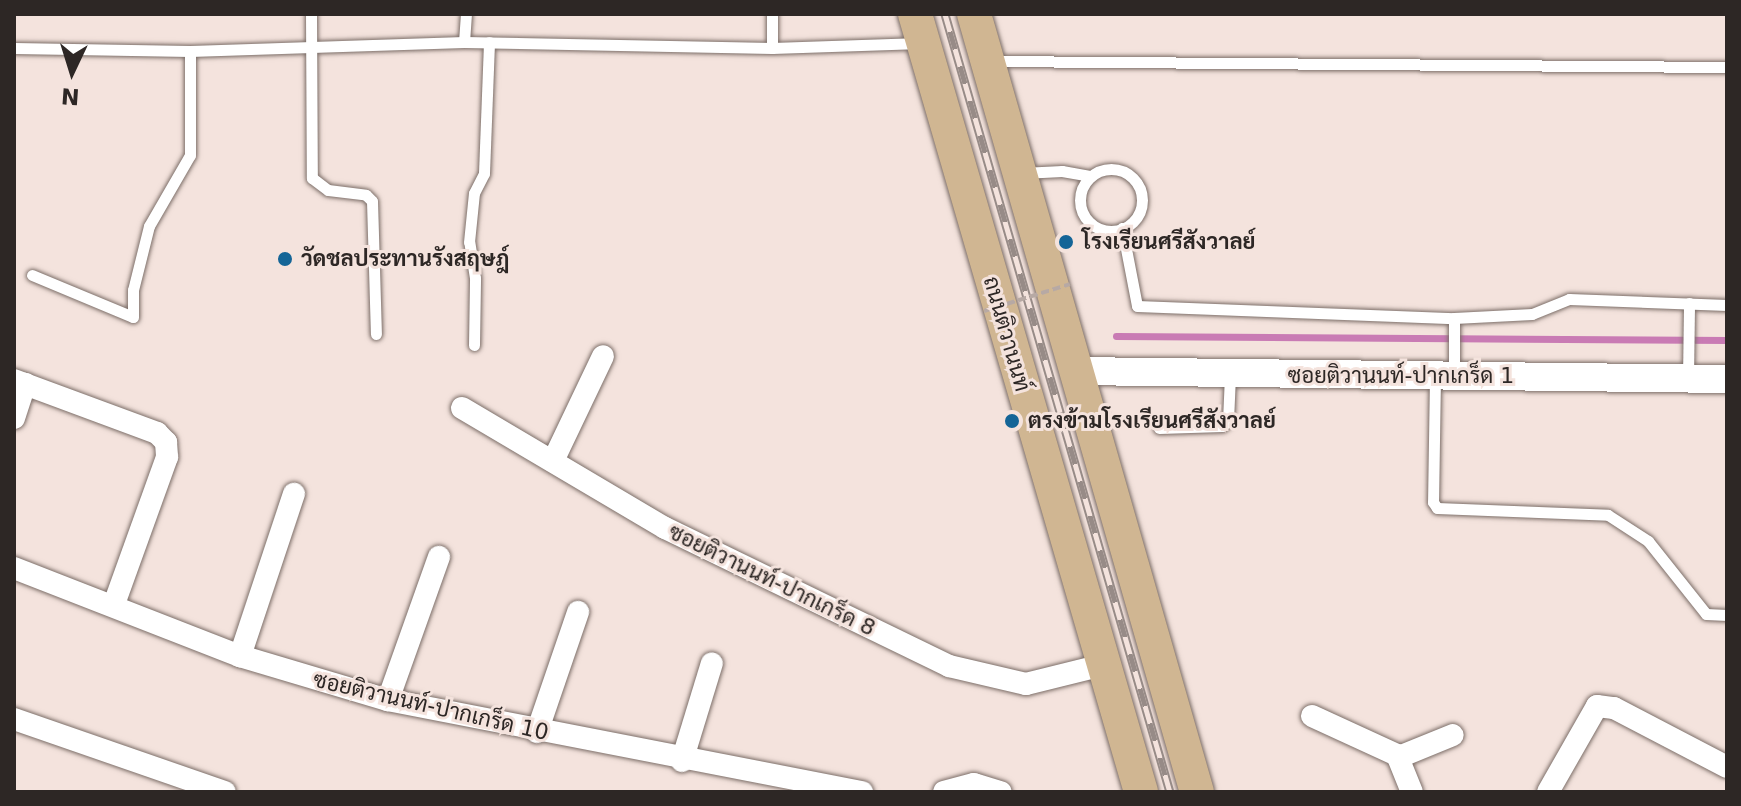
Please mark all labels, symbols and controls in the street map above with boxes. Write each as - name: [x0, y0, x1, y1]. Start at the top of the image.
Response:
- north arrow: [32, 32, 112, 112]
- text: N: [60, 83, 80, 110]
- place label: โรงเรียนศรีสังวาลย์: [1082, 229, 1255, 255]
- marker: โรงเรียนศรีสังวาลย์: [1057, 233, 1075, 251]
- place label: วัดชลประทานรังสฤษฎ์: [301, 246, 509, 272]
- marker: วัดชลประทานรังสฤษฎ์: [276, 250, 294, 268]
- street label: ถนนติวานนท์: [978, 273, 1036, 395]
- street label: ซอยติวานนท์-ปากเกร็ด 1: [1288, 363, 1514, 389]
- place label: ตรงข้ามโรงเรียนศรีสังวาลย์: [1028, 408, 1276, 434]
- marker: ตรงข้ามโรงเรียนศรีสังวาลย์: [1003, 412, 1021, 430]
- street label: ซอยติวานนท์-ปากเกร็ด 8: [664, 518, 880, 642]
- street label: ซอยติวานนท์-ปากเกร็ด 10: [311, 666, 551, 746]

